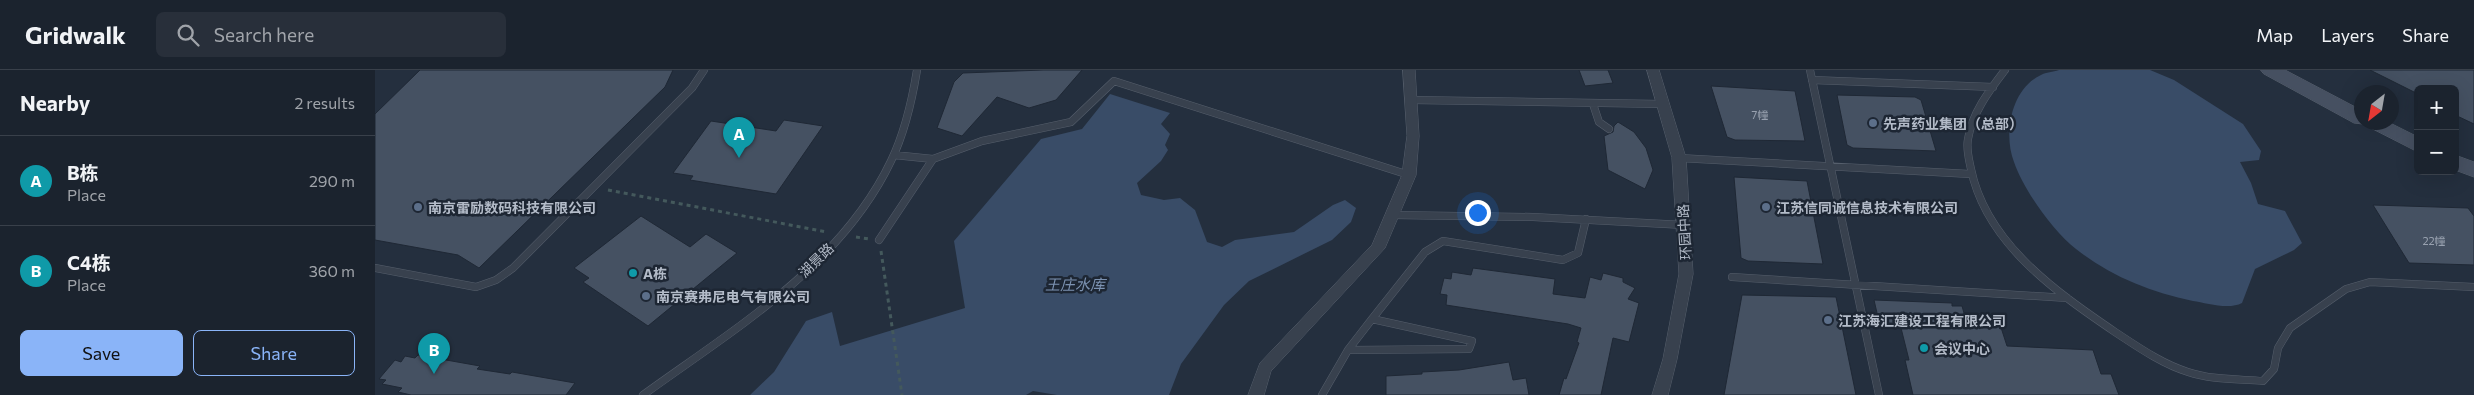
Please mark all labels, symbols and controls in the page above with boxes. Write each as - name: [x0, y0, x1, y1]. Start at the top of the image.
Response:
- search box: [156, 12, 506, 57]
- text: Gridwalk: [25, 20, 126, 49]
- icon: search: [174, 21, 202, 49]
- text: Search here: [214, 23, 314, 46]
- text: Map: [2256, 24, 2293, 46]
- text: Layers: [2321, 24, 2374, 46]
- text: Share: [2402, 24, 2449, 46]
- north arrow: [2354, 85, 2399, 130]
- map controls: [2414, 85, 2459, 175]
- button: +: [2414, 85, 2459, 130]
- text: Nearby: [20, 90, 90, 115]
- text: 2 results: [294, 93, 355, 112]
- house number: 7幢: [1752, 108, 1768, 121]
- place label: 先声药业集团（总部）: [1883, 115, 2023, 132]
- pin: A: [723, 117, 755, 158]
- marker: 先声药业集团（总部）: [1867, 117, 1879, 129]
- button: −: [2414, 130, 2459, 175]
- text: B栋: [67, 161, 99, 184]
- text: A: [30, 171, 42, 190]
- text: 290 m: [309, 171, 355, 190]
- text: Place: [67, 185, 106, 204]
- place label: 南京雷励数码科技有限公司: [428, 199, 596, 216]
- place label: 江苏信同诚信息技术有限公司: [1776, 199, 1958, 216]
- your location: [1465, 200, 1491, 226]
- marker: 南京雷励数码科技有限公司: [412, 201, 424, 213]
- marker: 江苏信同诚信息技术有限公司: [1760, 201, 1772, 213]
- street label: 环园中路: [1674, 204, 1694, 260]
- house number: 22幢: [2422, 234, 2446, 247]
- street label: 湖景路: [795, 239, 837, 281]
- text: C4栋: [67, 251, 111, 274]
- text: B: [31, 261, 41, 280]
- text: 360 m: [309, 261, 355, 280]
- place label: A栋: [643, 265, 667, 282]
- marker: A栋: [627, 267, 639, 279]
- text: Place: [67, 275, 106, 294]
- water label: 王庄水库: [1045, 275, 1108, 293]
- place label: 南京赛弗尼电气有限公司: [656, 288, 810, 305]
- marker: 南京赛弗尼电气有限公司: [640, 290, 652, 302]
- place label: 江苏海汇建设工程有限公司: [1838, 312, 2006, 329]
- marker: 江苏海汇建设工程有限公司: [1822, 314, 1834, 326]
- button: Save: [20, 330, 183, 376]
- button: Share: [193, 330, 355, 376]
- pin: B: [418, 333, 450, 374]
- place label: 会议中心: [1934, 340, 1990, 357]
- marker: 会议中心: [1918, 342, 1930, 354]

